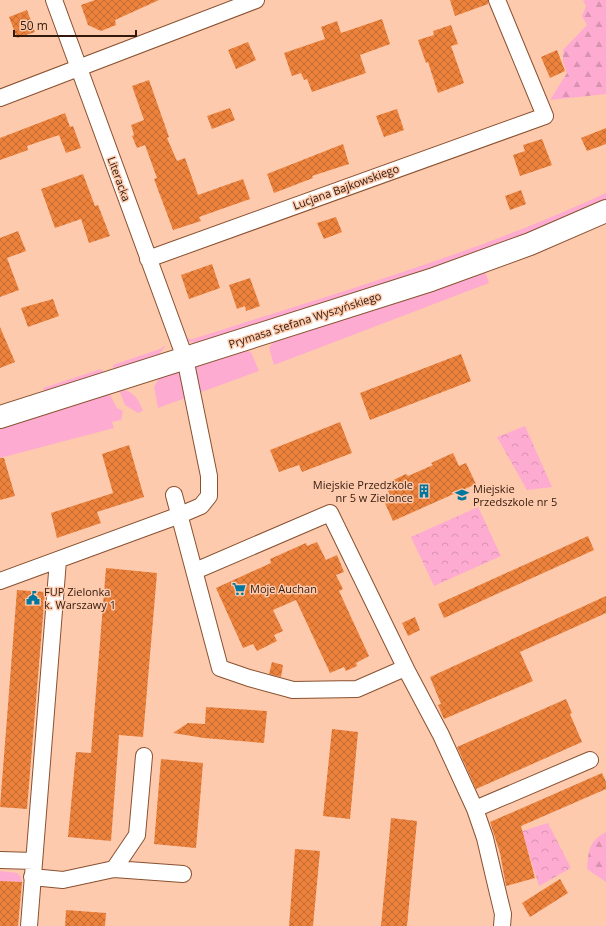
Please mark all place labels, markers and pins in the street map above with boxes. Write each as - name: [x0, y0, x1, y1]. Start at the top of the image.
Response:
- place label: Miejskie Przedzkole nr 5 w Zielonce: [313, 477, 413, 505]
- place label: Miejskie Przedszkole nr 5: [473, 481, 557, 509]
- building icon: Miejskie Przedzkole nr 5 w Zielonce: [416, 483, 432, 499]
- school or university icon: Miejskie Przedszkole nr 5: [454, 487, 470, 503]
- supermarket icon: Moje Auchan: [231, 581, 247, 597]
- place label: Moje Auchan: [250, 581, 317, 596]
- place label: FUP Zielonka k. Warszawy 1: [44, 584, 116, 612]
- public building icon: FUP Zielonka k. Warszawy 1: [25, 590, 41, 606]

